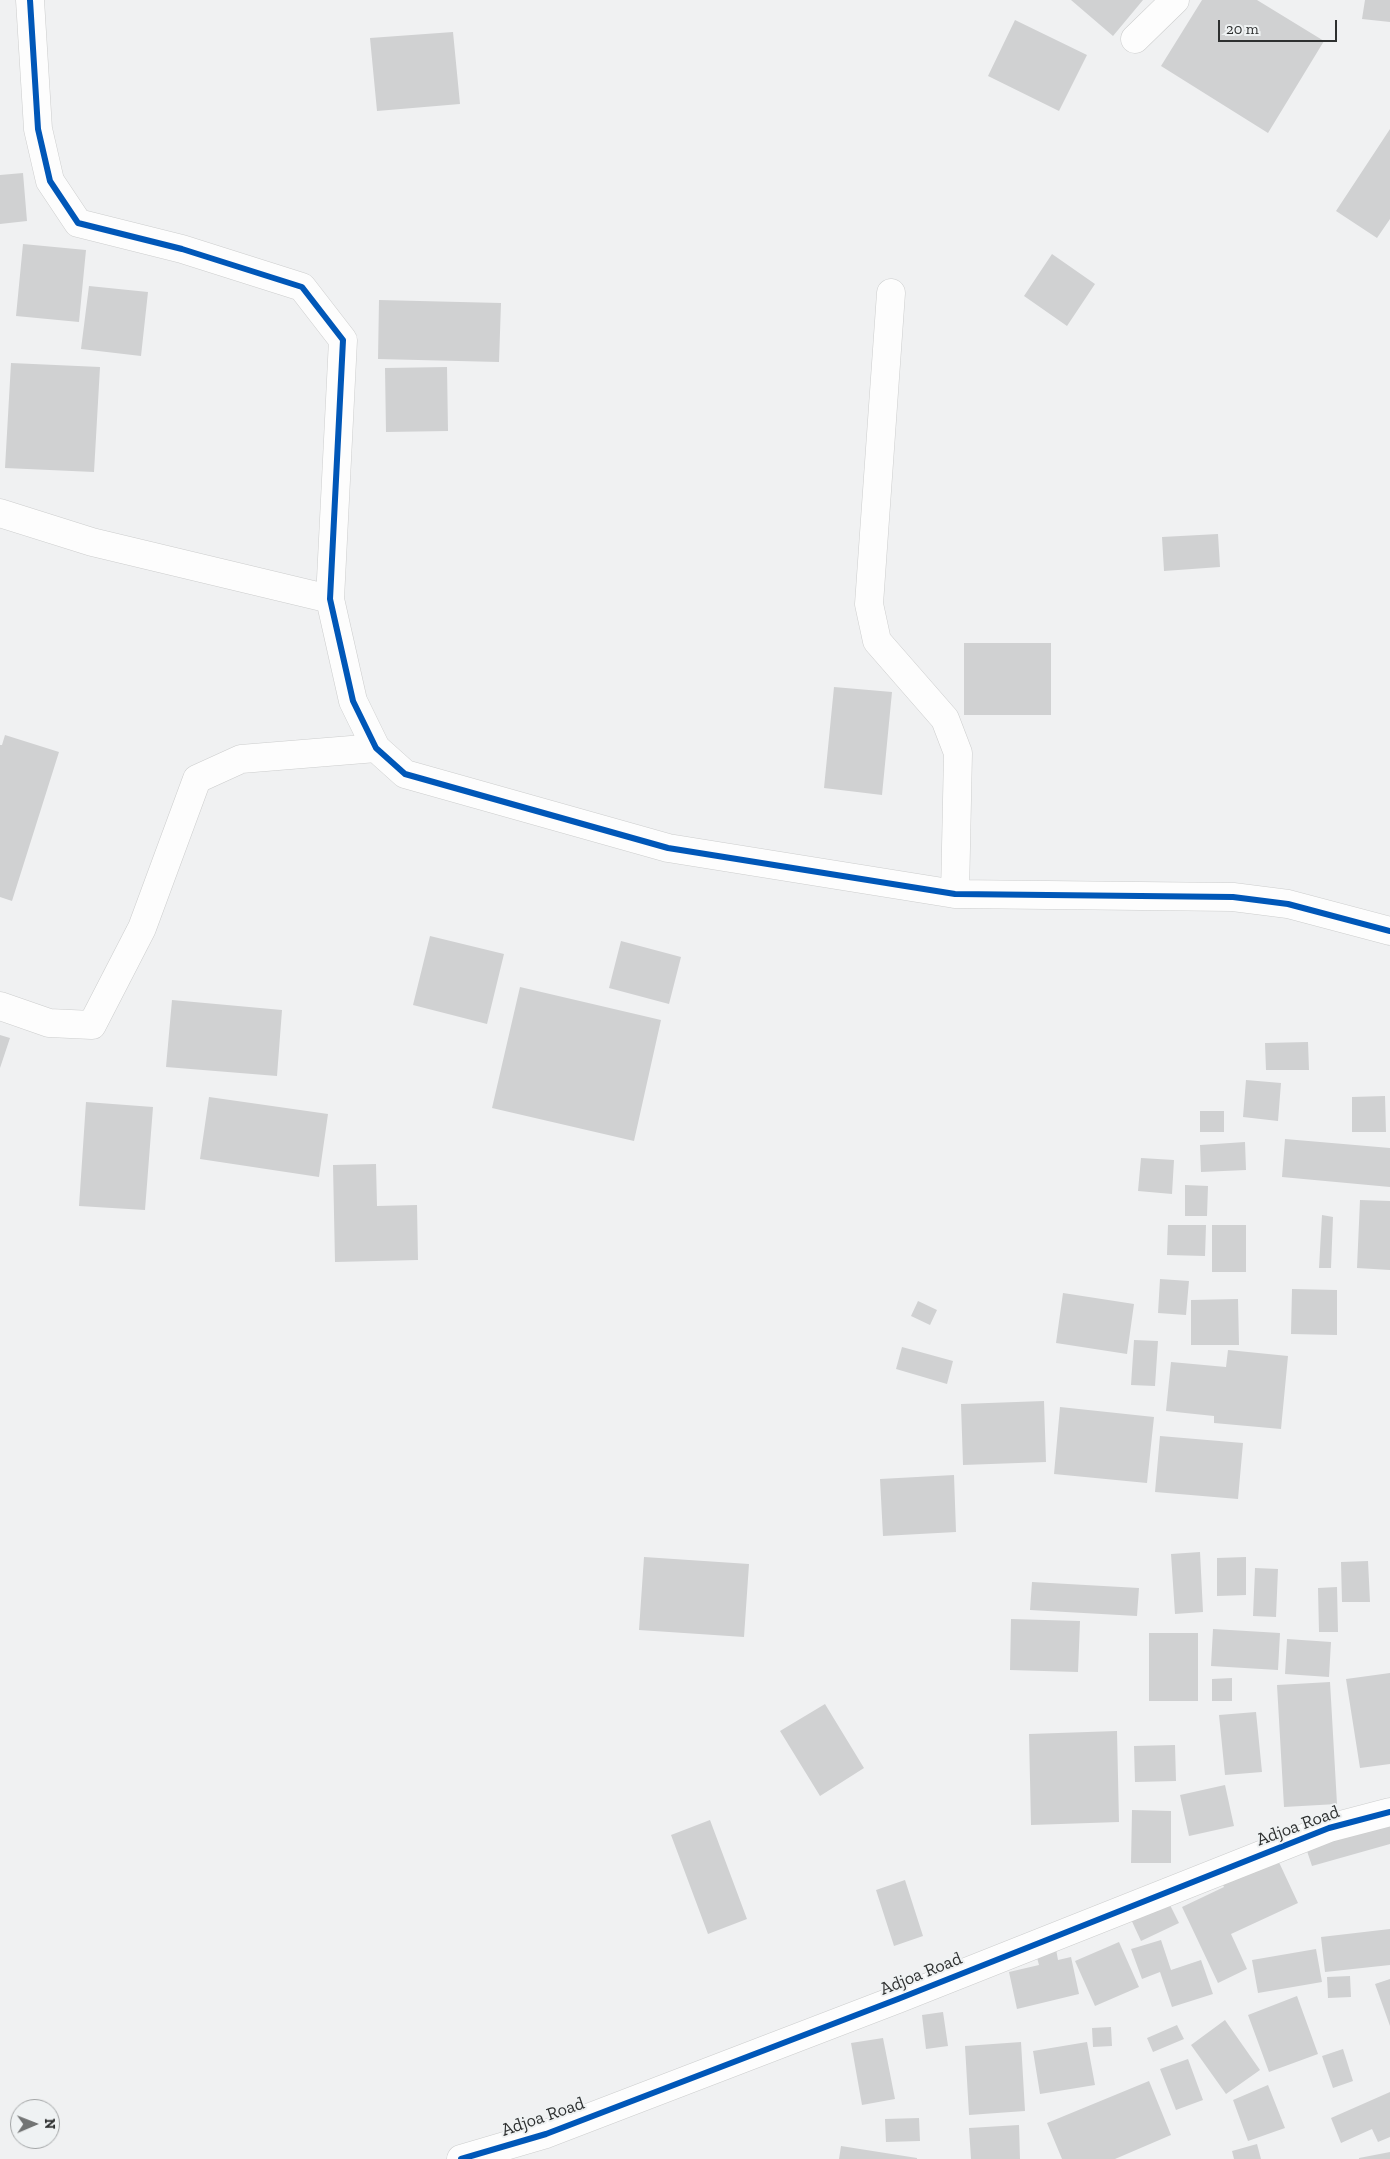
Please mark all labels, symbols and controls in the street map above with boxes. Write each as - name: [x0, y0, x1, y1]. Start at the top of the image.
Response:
- scale bar: [1220, 10, 1339, 42]
- text: 20 m: [1226, 20, 1259, 38]
- street label: Adjoa Road: [1254, 1801, 1342, 1851]
- street label: Adjoa Road: [877, 1948, 965, 2000]
- street label: Adjoa Road: [499, 2093, 587, 2141]
- north arrow: [10, 2099, 60, 2149]
- text: N: [41, 2118, 58, 2129]

